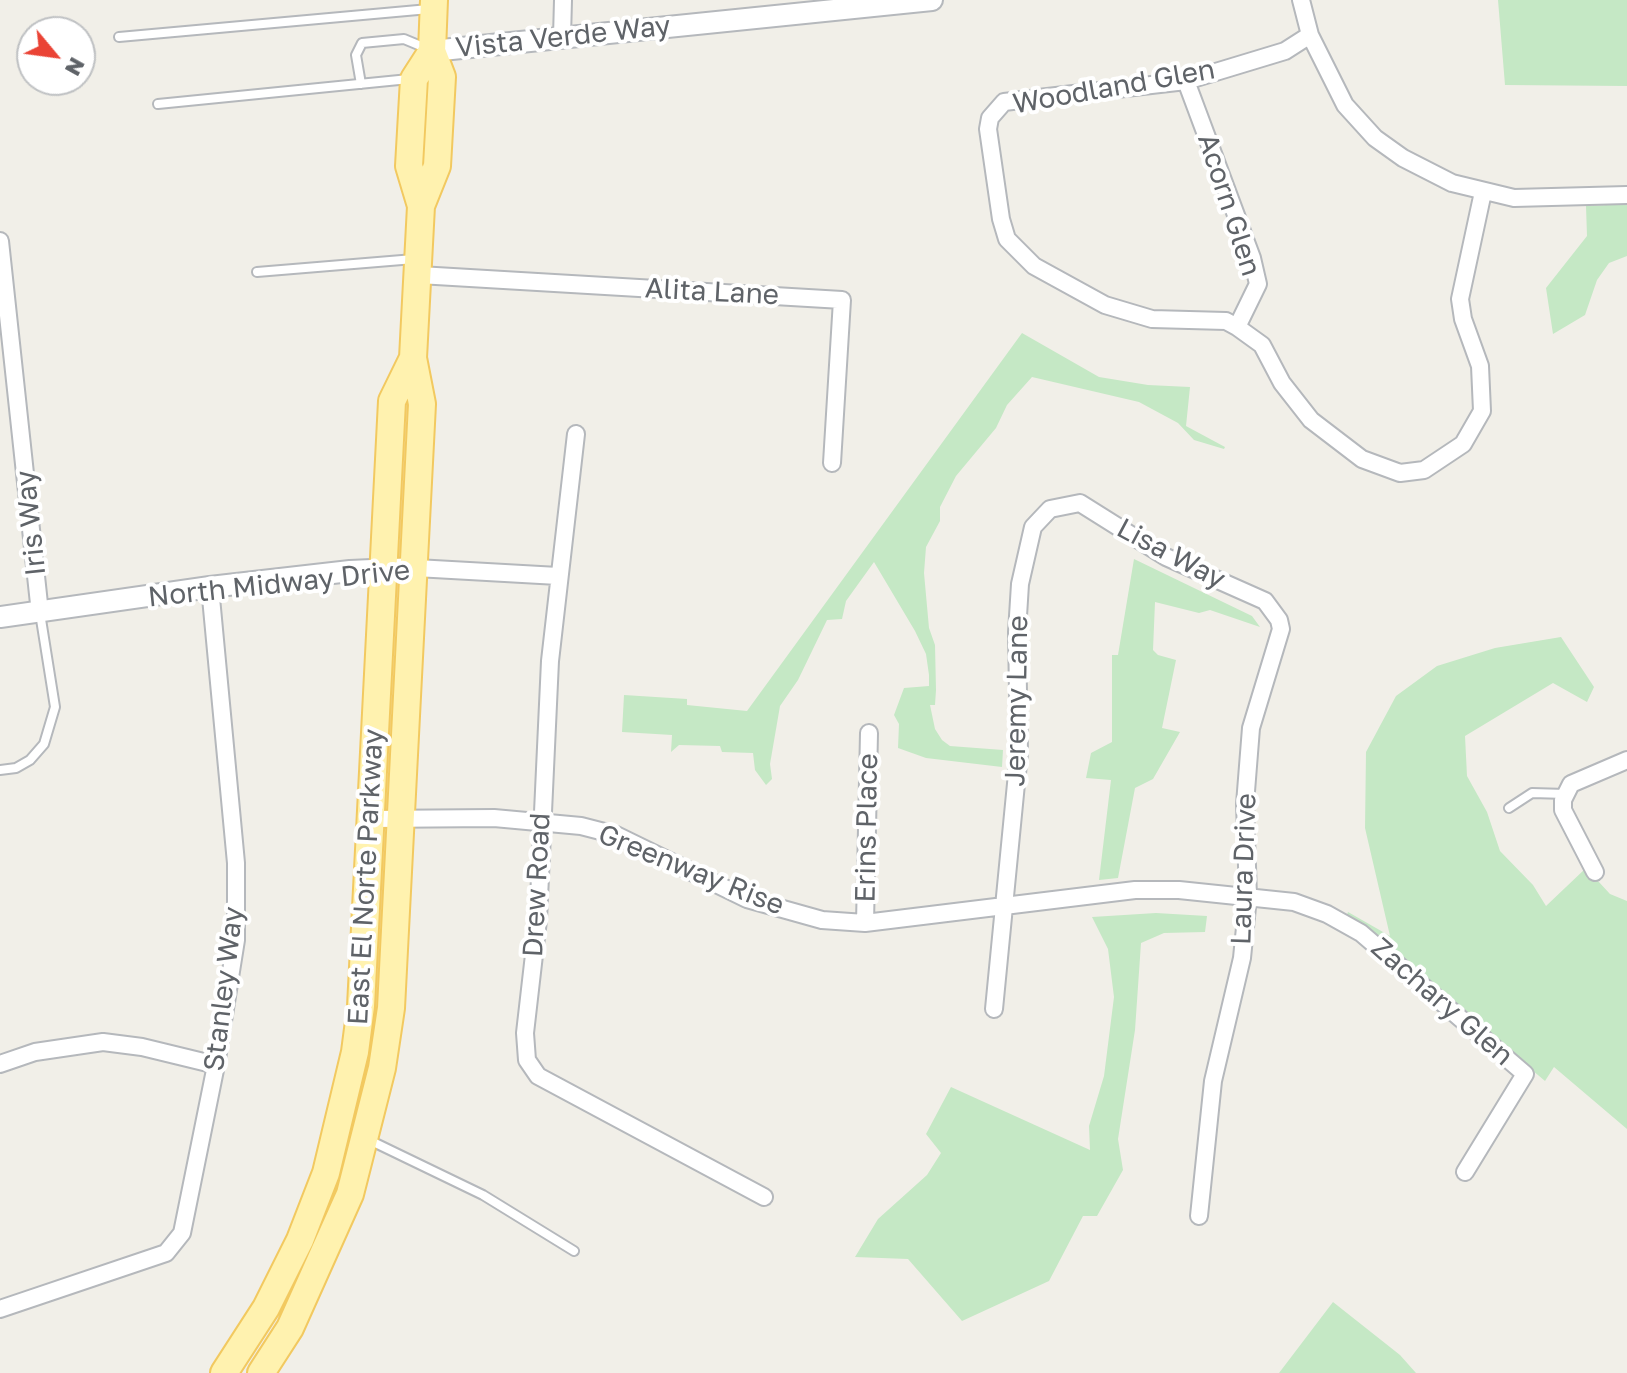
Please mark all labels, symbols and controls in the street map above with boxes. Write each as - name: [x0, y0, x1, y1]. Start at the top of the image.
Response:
- street label: Vista Verde Way: [454, 9, 672, 65]
- north arrow: [16, 16, 96, 96]
- text: N: [60, 53, 92, 81]
- street label: Woodland Glen: [1010, 53, 1218, 121]
- street label: Acorn Glen: [1190, 130, 1268, 280]
- street label: Alita Lane: [644, 272, 780, 312]
- street label: Iris Way: [9, 469, 53, 577]
- street label: Lisa Way: [1111, 512, 1231, 596]
- street label: North Midway Drive: [146, 554, 412, 614]
- street label: Jeremy Lane: [999, 615, 1035, 787]
- street label: East El Norte Parkway: [341, 728, 391, 1026]
- street label: Erins Place: [849, 753, 885, 903]
- street label: Laura Drive: [1225, 793, 1263, 945]
- street label: Drew Road: [516, 812, 558, 958]
- street label: Greenway Rise: [593, 817, 789, 923]
- street label: Stanley Way: [197, 905, 251, 1073]
- street label: Zachary Glen: [1364, 931, 1520, 1073]

